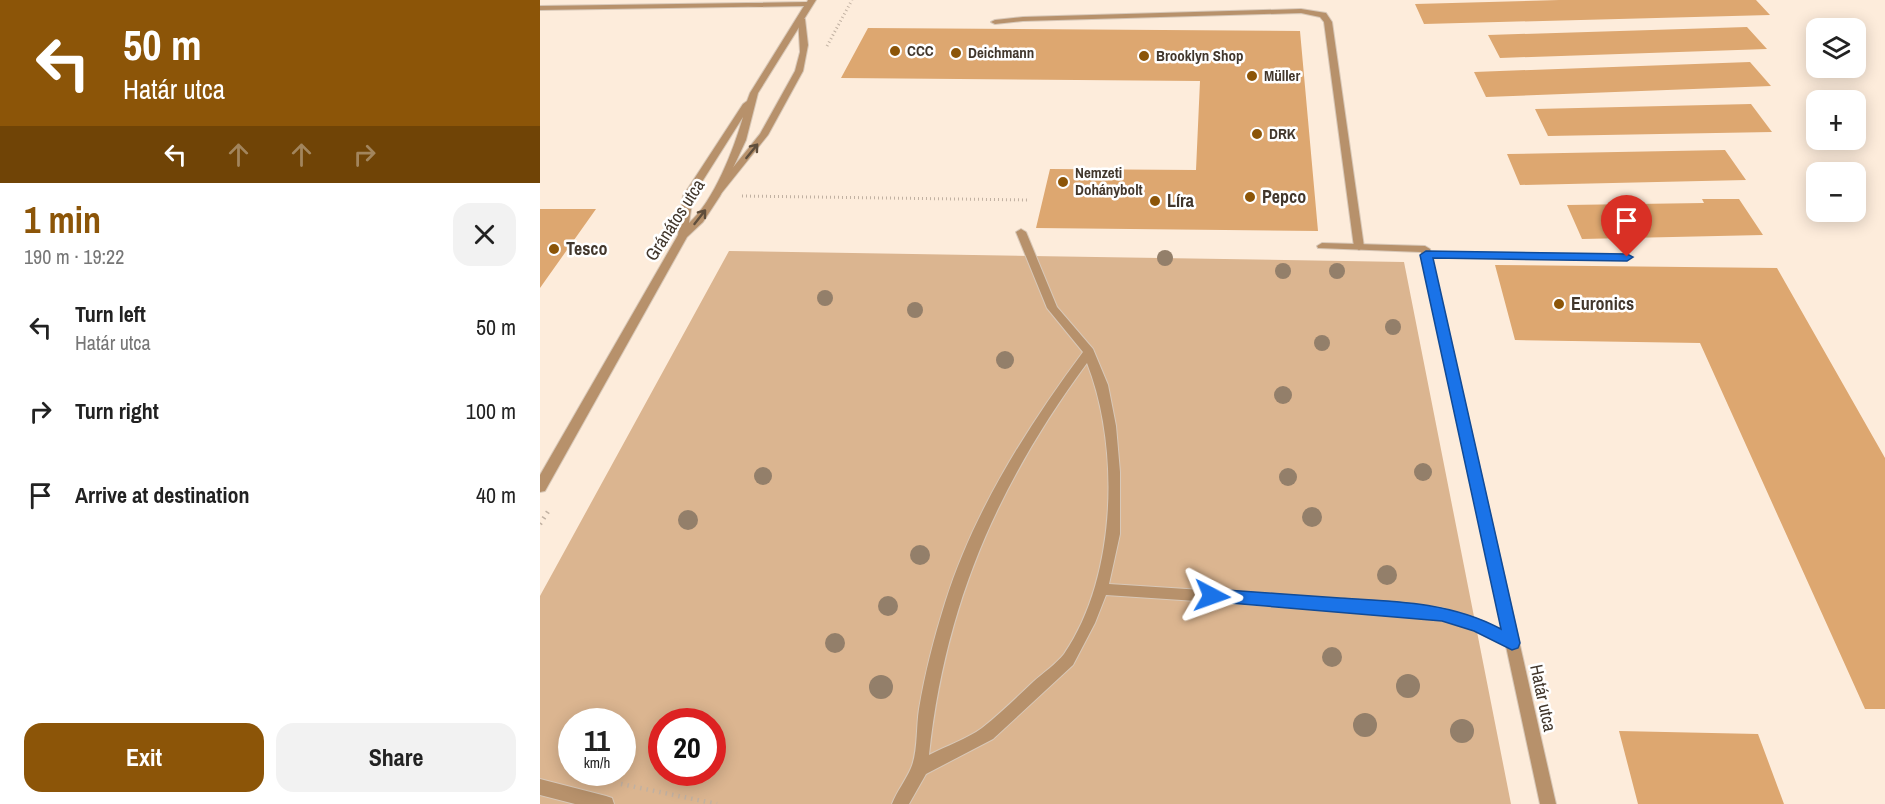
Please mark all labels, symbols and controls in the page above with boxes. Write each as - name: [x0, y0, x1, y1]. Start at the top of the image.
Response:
- text: 50 m: [123, 17, 202, 73]
- map controls: [1806, 18, 1866, 222]
- button: layers: [1806, 18, 1866, 78]
- icon: left: [24, 24, 102, 102]
- place label: CCC: [907, 40, 934, 61]
- place label: Deichmann: [968, 42, 1034, 63]
- marker: CCC: [888, 44, 902, 58]
- place label: Brooklyn Shop: [1156, 45, 1243, 66]
- marker: Deichmann: [949, 46, 963, 60]
- marker: Brooklyn Shop: [1137, 49, 1151, 63]
- place label: Müller: [1264, 65, 1300, 86]
- marker: Müller: [1245, 69, 1259, 83]
- text: Határ utca: [123, 71, 225, 107]
- button: +: [1806, 90, 1866, 150]
- place label: DRK: [1269, 123, 1296, 144]
- marker: DRK: [1250, 127, 1264, 141]
- icon: left: [159, 138, 192, 171]
- icon: ahead: [222, 138, 255, 171]
- icon: ahead: [285, 138, 318, 171]
- icon: right: [348, 138, 381, 171]
- one-way arrow: [745, 143, 758, 159]
- place label: Nemzeti Dohánybolt: [1075, 162, 1143, 200]
- button: −: [1806, 162, 1866, 222]
- street label: Gránátos utca: [639, 174, 710, 265]
- marker: Nemzeti Dohánybolt: [1056, 175, 1070, 189]
- place label: Pepco: [1262, 184, 1306, 209]
- place label: Líra: [1167, 188, 1195, 213]
- marker: Pepco: [1243, 190, 1257, 204]
- marker: Líra: [1148, 194, 1162, 208]
- pin: [1601, 195, 1652, 257]
- text: 1 min: [24, 196, 101, 244]
- button: close: [453, 203, 516, 266]
- icon: arrive: [1610, 204, 1643, 237]
- one-way arrow: [694, 209, 707, 225]
- place label: Tesco: [566, 236, 608, 261]
- marker: Tesco: [547, 242, 561, 256]
- text: 190 m · 19:22: [24, 243, 124, 270]
- place label: Euronics: [1571, 291, 1634, 316]
- marker: Euronics: [1552, 297, 1566, 311]
- text: Turn left: [75, 299, 146, 329]
- icon: left: [24, 311, 57, 344]
- text: 50 m: [476, 312, 516, 342]
- text: Határ utca: [75, 329, 151, 356]
- icon: right: [24, 395, 57, 428]
- text: Turn right: [75, 396, 159, 426]
- text: 100 m: [466, 396, 516, 426]
- icon: arrive: [24, 479, 57, 512]
- text: Arrive at destination: [75, 480, 249, 510]
- text: 40 m: [476, 480, 516, 510]
- position arrow: [1180, 564, 1244, 628]
- street label: Határ utca: [1524, 662, 1563, 734]
- speed limit sign: 20: [648, 708, 726, 786]
- text: 11: [584, 720, 610, 760]
- button: Exit: [24, 723, 264, 792]
- button: Share: [276, 723, 516, 792]
- text: km/h: [584, 752, 610, 773]

